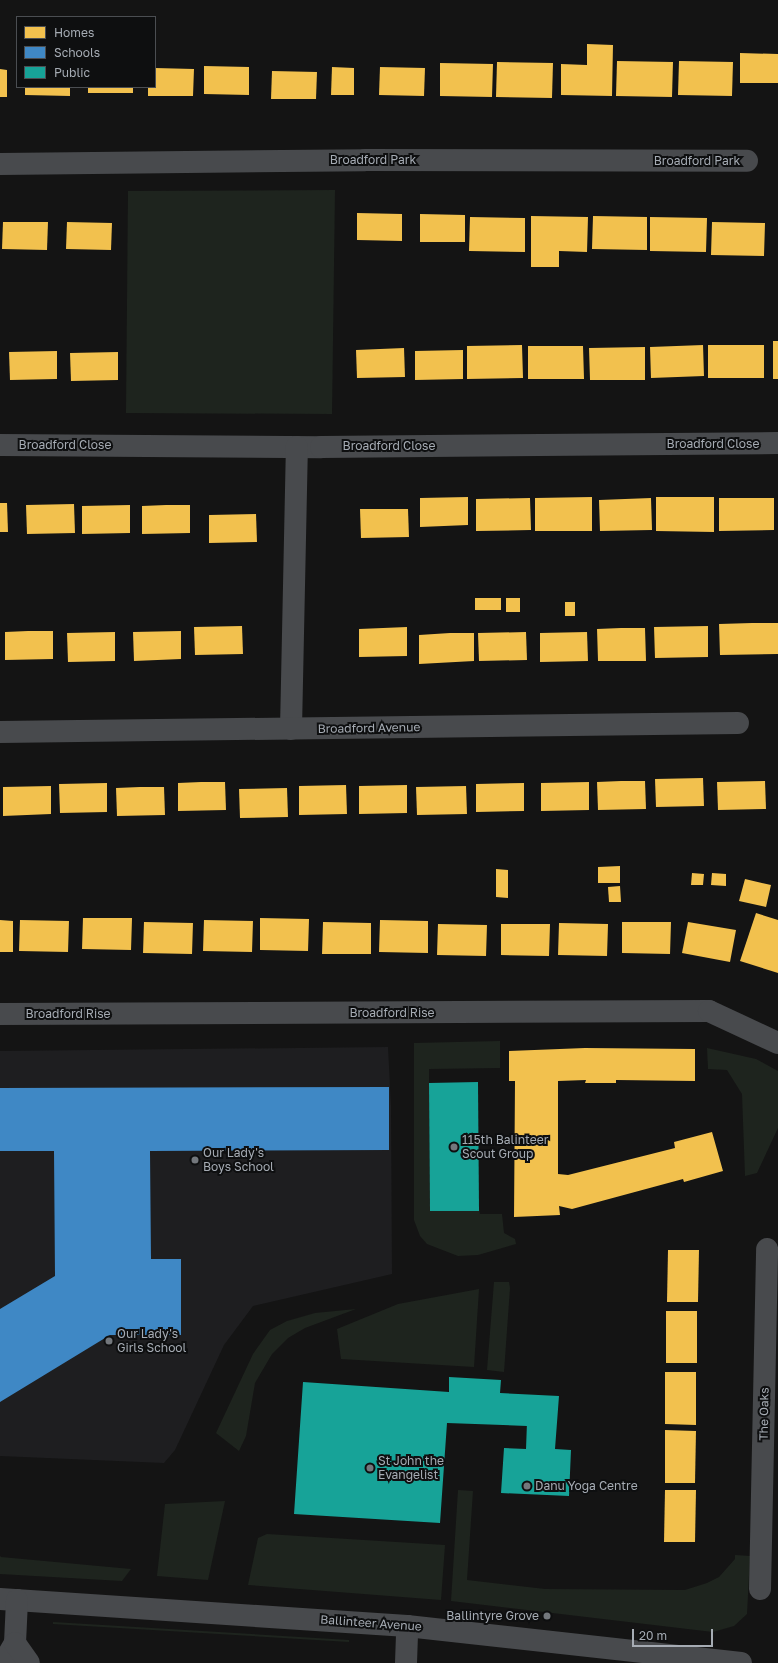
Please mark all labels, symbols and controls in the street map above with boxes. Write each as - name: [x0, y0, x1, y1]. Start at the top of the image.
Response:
- legend: [16, 16, 156, 88]
- text: Homes: [54, 25, 94, 40]
- text: Schools: [54, 45, 100, 60]
- text: Public: [54, 65, 90, 80]
- street label: Broadford Park: [330, 153, 416, 167]
- street label: Broadford Park: [654, 154, 740, 168]
- street label: Broadford Close: [667, 437, 759, 451]
- street label: Broadford Close: [19, 438, 111, 452]
- street label: Broadford Close: [343, 439, 435, 453]
- street label: Broadford Avenue: [318, 720, 420, 736]
- street label: Broadford Rise: [349, 1006, 435, 1020]
- street label: Broadford Rise: [25, 1007, 111, 1021]
- place label: 115th Balinteer Scout Group: [462, 1133, 548, 1161]
- marker: 115th Balinteer Scout Group: [449, 1142, 459, 1152]
- place label: Our Lady's Boys School: [203, 1146, 274, 1174]
- marker: Our Lady's Boys School: [190, 1155, 200, 1165]
- place label: Our Lady's Girls School: [117, 1327, 186, 1355]
- marker: Our Lady's Girls School: [104, 1336, 114, 1346]
- street label: The Oaks: [756, 1387, 772, 1441]
- place label: St John the Evangelist: [378, 1454, 444, 1482]
- marker: St John the Evangelist: [365, 1463, 375, 1473]
- place label: Danu Yoga Centre: [535, 1479, 638, 1493]
- marker: Danu Yoga Centre: [522, 1481, 532, 1491]
- place label: Ballintyre Grove: [446, 1609, 539, 1623]
- marker: Ballintyre Grove: [542, 1611, 552, 1621]
- street label: Ballinteer Avenue: [320, 1612, 422, 1634]
- scale bar: [634, 1621, 715, 1647]
- text: 20 m: [639, 1628, 667, 1643]

